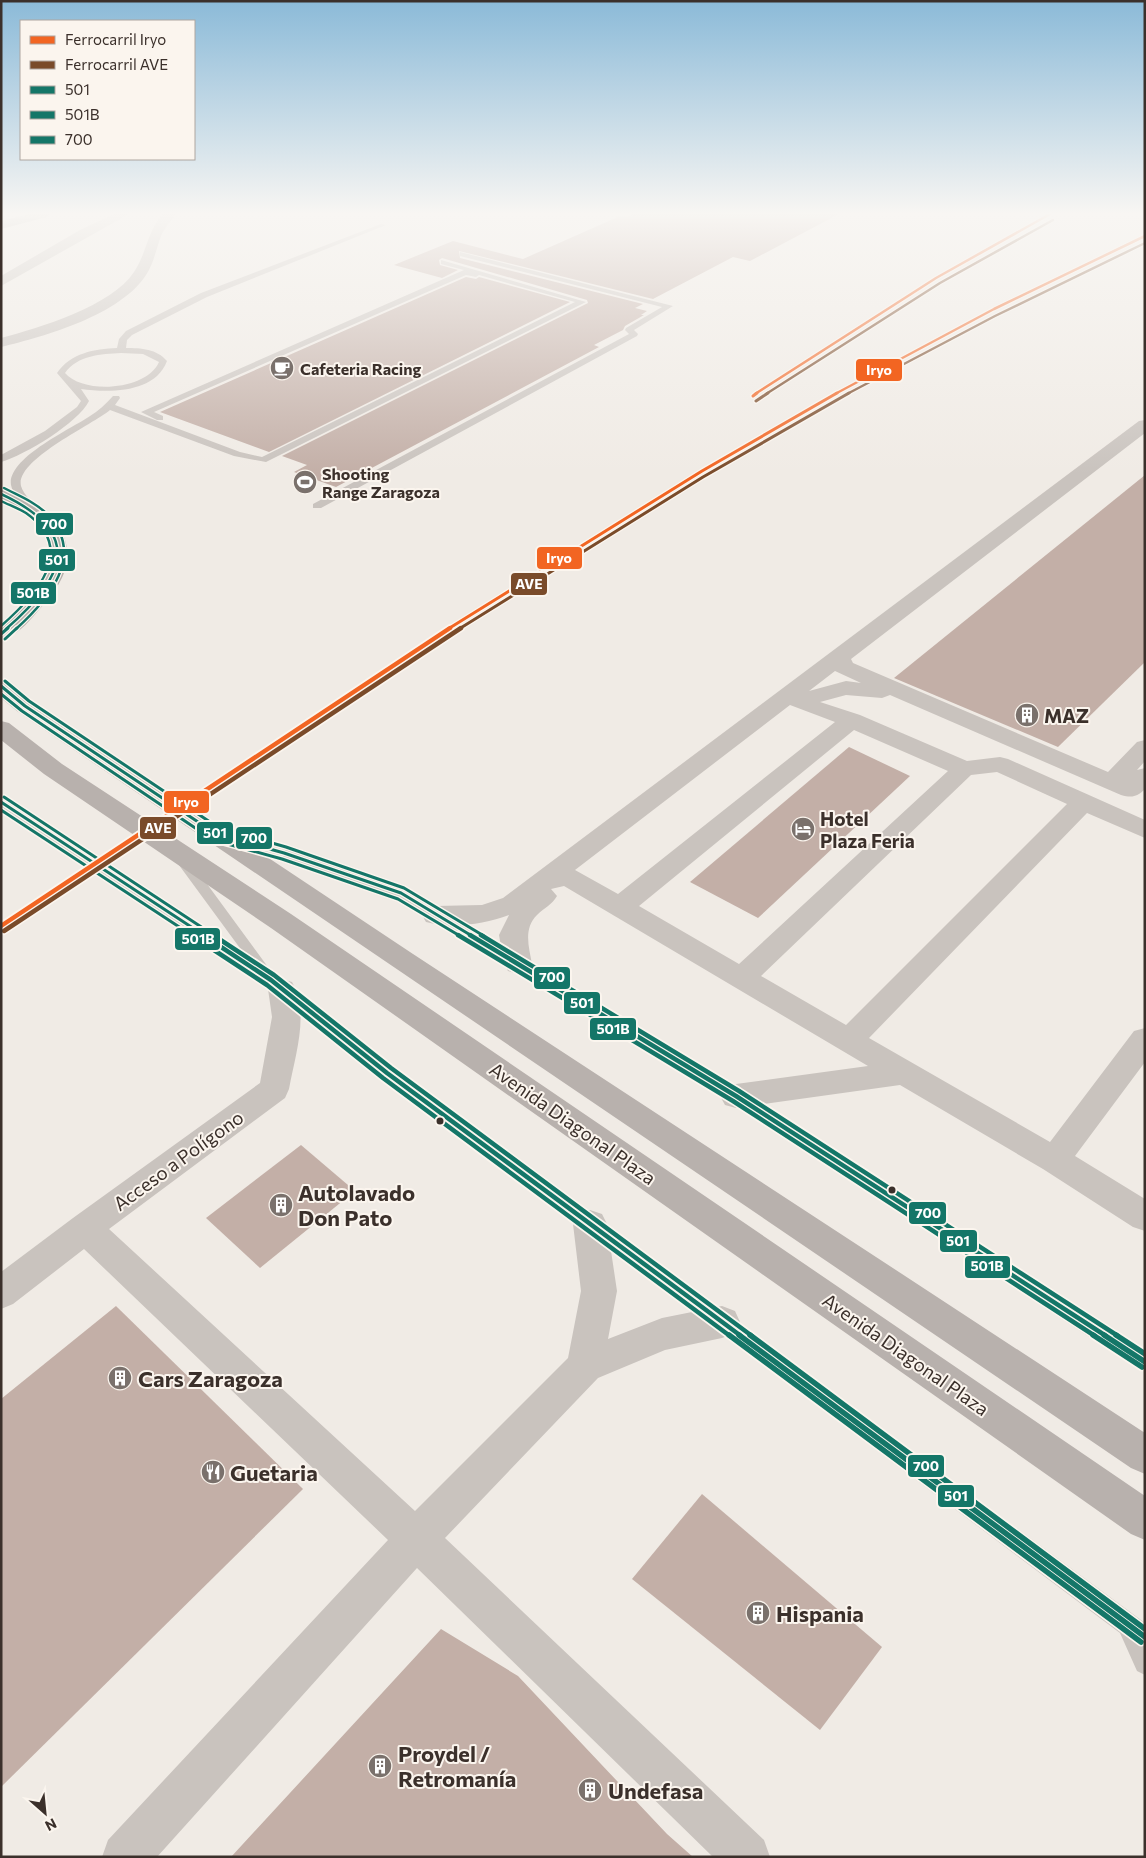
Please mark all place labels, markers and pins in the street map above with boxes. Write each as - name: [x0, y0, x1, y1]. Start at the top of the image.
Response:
- cafe icon: Cafeteria Racing: [269, 355, 295, 381]
- place label: Cafeteria Racing: [300, 359, 422, 378]
- place label: Shooting Range Zaragoza: [322, 464, 440, 501]
- sports icon: Shooting Range Zaragoza: [292, 469, 318, 495]
- building icon: MAZ: [1014, 702, 1040, 728]
- place label: MAZ: [1044, 704, 1089, 727]
- place label: Hotel Plaza Feria: [820, 807, 915, 852]
- hotel icon: Hotel Plaza Feria: [790, 816, 816, 842]
- unlabelled marker: [435, 1116, 445, 1126]
- place label: Autolavado Don Pato: [298, 1179, 415, 1231]
- unlabelled marker: [887, 1185, 897, 1195]
- building icon: Autolavado Don Pato: [268, 1192, 294, 1218]
- building icon: Cars Zaragoza: [107, 1365, 133, 1391]
- place label: Cars Zaragoza: [138, 1365, 283, 1392]
- restaurant icon: Guetaria: [200, 1459, 226, 1485]
- place label: Guetaria: [230, 1459, 318, 1486]
- building icon: Hispania: [745, 1600, 771, 1626]
- place label: Hispania: [776, 1600, 864, 1627]
- place label: Proydel / Retromanía: [398, 1740, 516, 1792]
- building icon: Proydel / Retromanía: [367, 1753, 393, 1779]
- building icon: Undefasa: [577, 1777, 603, 1803]
- place label: Undefasa: [608, 1777, 703, 1804]

